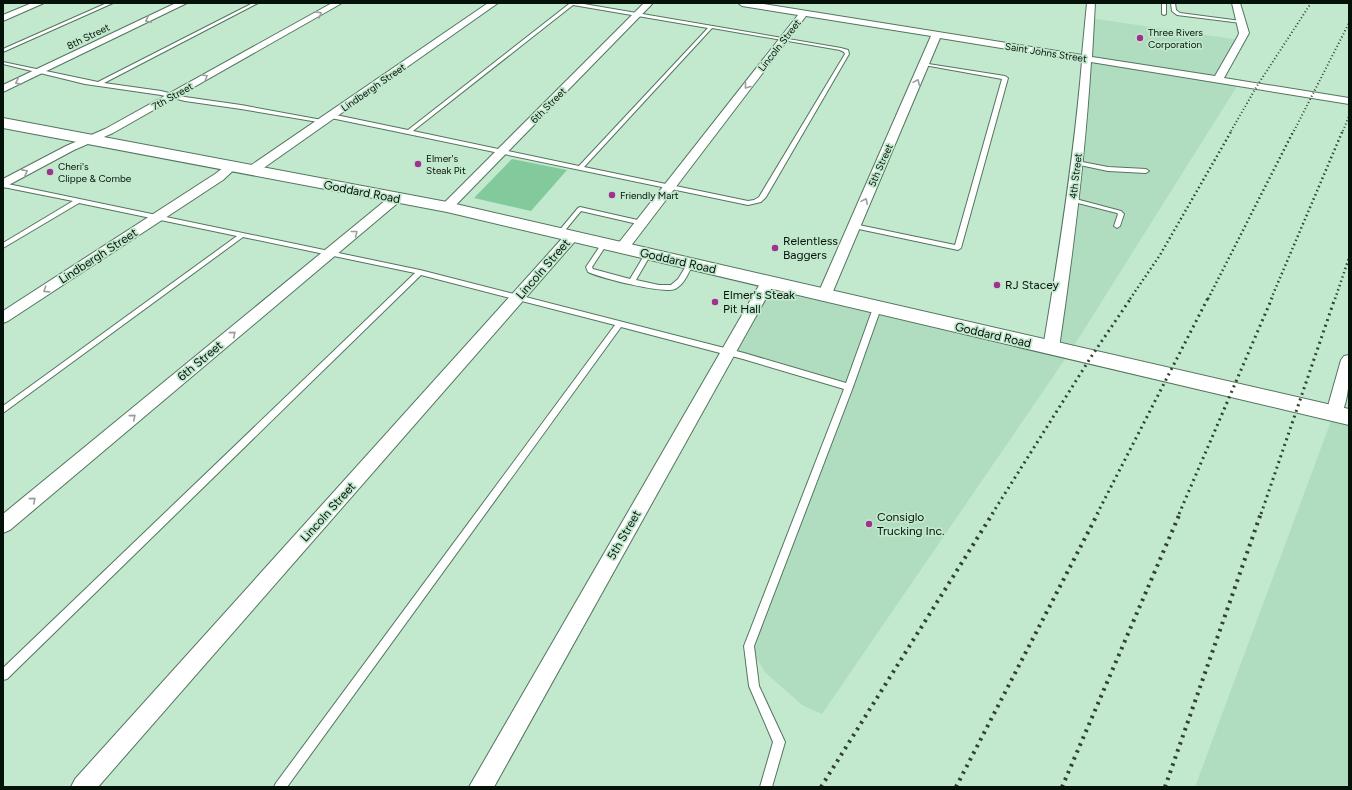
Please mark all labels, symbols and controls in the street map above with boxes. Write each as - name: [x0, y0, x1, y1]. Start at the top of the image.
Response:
- one-way arrow: [314, 11, 322, 18]
- one-way arrow: [144, 15, 152, 23]
- street label: Lincoln Street: [755, 16, 804, 74]
- street label: 8th Street: [65, 20, 112, 52]
- place label: Three Rivers Corporation: [1148, 26, 1203, 51]
- marker: Three Rivers Corporation: [1135, 33, 1145, 43]
- street label: Saint Johns Street: [1004, 40, 1088, 65]
- street label: Lindbergh Street: [339, 60, 408, 114]
- one-way arrow: [201, 75, 208, 82]
- one-way arrow: [15, 77, 22, 85]
- one-way arrow: [912, 79, 920, 86]
- street label: 7th Street: [149, 80, 195, 113]
- one-way arrow: [745, 82, 752, 89]
- street label: 6th Street: [528, 85, 569, 126]
- street label: 5th Street: [865, 142, 896, 189]
- place label: Elmer's Steak Pit: [426, 152, 466, 177]
- street label: 4th Street: [1066, 152, 1085, 200]
- marker: Elmer's Steak Pit: [413, 159, 423, 169]
- place label: Cheri's Clippe & Combe: [58, 160, 132, 185]
- marker: Cheri's Clippe & Combe: [45, 167, 55, 177]
- one-way arrow: [21, 169, 28, 176]
- street label: Goddard Road: [322, 178, 402, 206]
- place label: Friendly Mart: [620, 189, 679, 202]
- marker: Friendly Mart: [607, 190, 617, 200]
- one-way arrow: [860, 198, 868, 205]
- street label: Lindbergh Street: [56, 225, 140, 287]
- one-way arrow: [350, 230, 357, 237]
- place label: Relentless Baggers: [783, 234, 838, 262]
- street label: Lincoln Street: [513, 236, 573, 302]
- marker: Relentless Baggers: [770, 243, 780, 253]
- street label: Goddard Road: [638, 245, 718, 277]
- place label: RJ Stacey: [1005, 278, 1060, 292]
- marker: RJ Stacey: [992, 280, 1002, 290]
- one-way arrow: [43, 285, 50, 293]
- place label: Elmer's Steak Pit Hall: [723, 288, 795, 316]
- marker: Elmer's Steak Pit Hall: [710, 297, 720, 307]
- street label: Goddard Road: [953, 319, 1033, 351]
- one-way arrow: [229, 331, 236, 338]
- street label: 6th Street: [175, 338, 226, 384]
- one-way arrow: [128, 414, 136, 421]
- street label: Lincoln Street: [298, 479, 359, 545]
- one-way arrow: [28, 497, 36, 504]
- street label: 5th Street: [604, 507, 644, 562]
- place label: Consiglo Trucking Inc.: [877, 510, 945, 538]
- marker: Consiglo Trucking Inc.: [864, 519, 874, 529]

